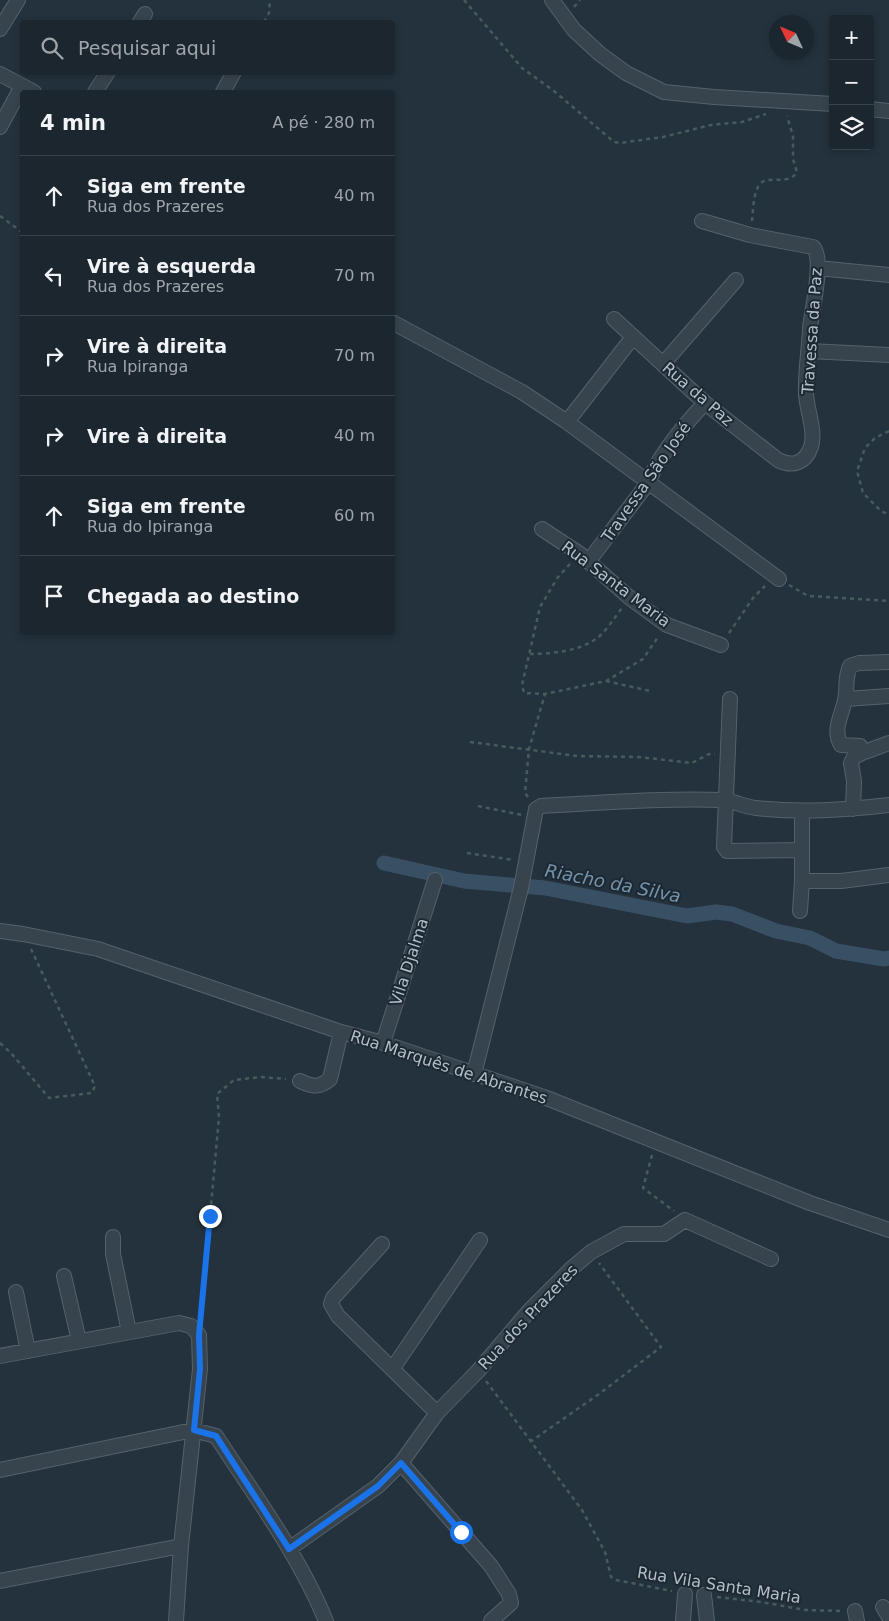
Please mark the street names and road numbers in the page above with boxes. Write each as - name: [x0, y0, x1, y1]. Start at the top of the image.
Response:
- street label: Travessa da Paz: [798, 267, 826, 396]
- street label: Rua da Paz: [659, 358, 737, 430]
- street label: Travessa São José: [597, 418, 695, 547]
- street label: Rua Santa Maria: [558, 537, 674, 631]
- street label: Vila Djalma: [386, 916, 432, 1008]
- street label: Rua Marquês de Abrantes: [348, 1026, 550, 1108]
- street label: Rua dos Prazeres: [474, 1260, 582, 1374]
- street label: Rua Vila Santa Maria: [636, 1563, 802, 1607]

